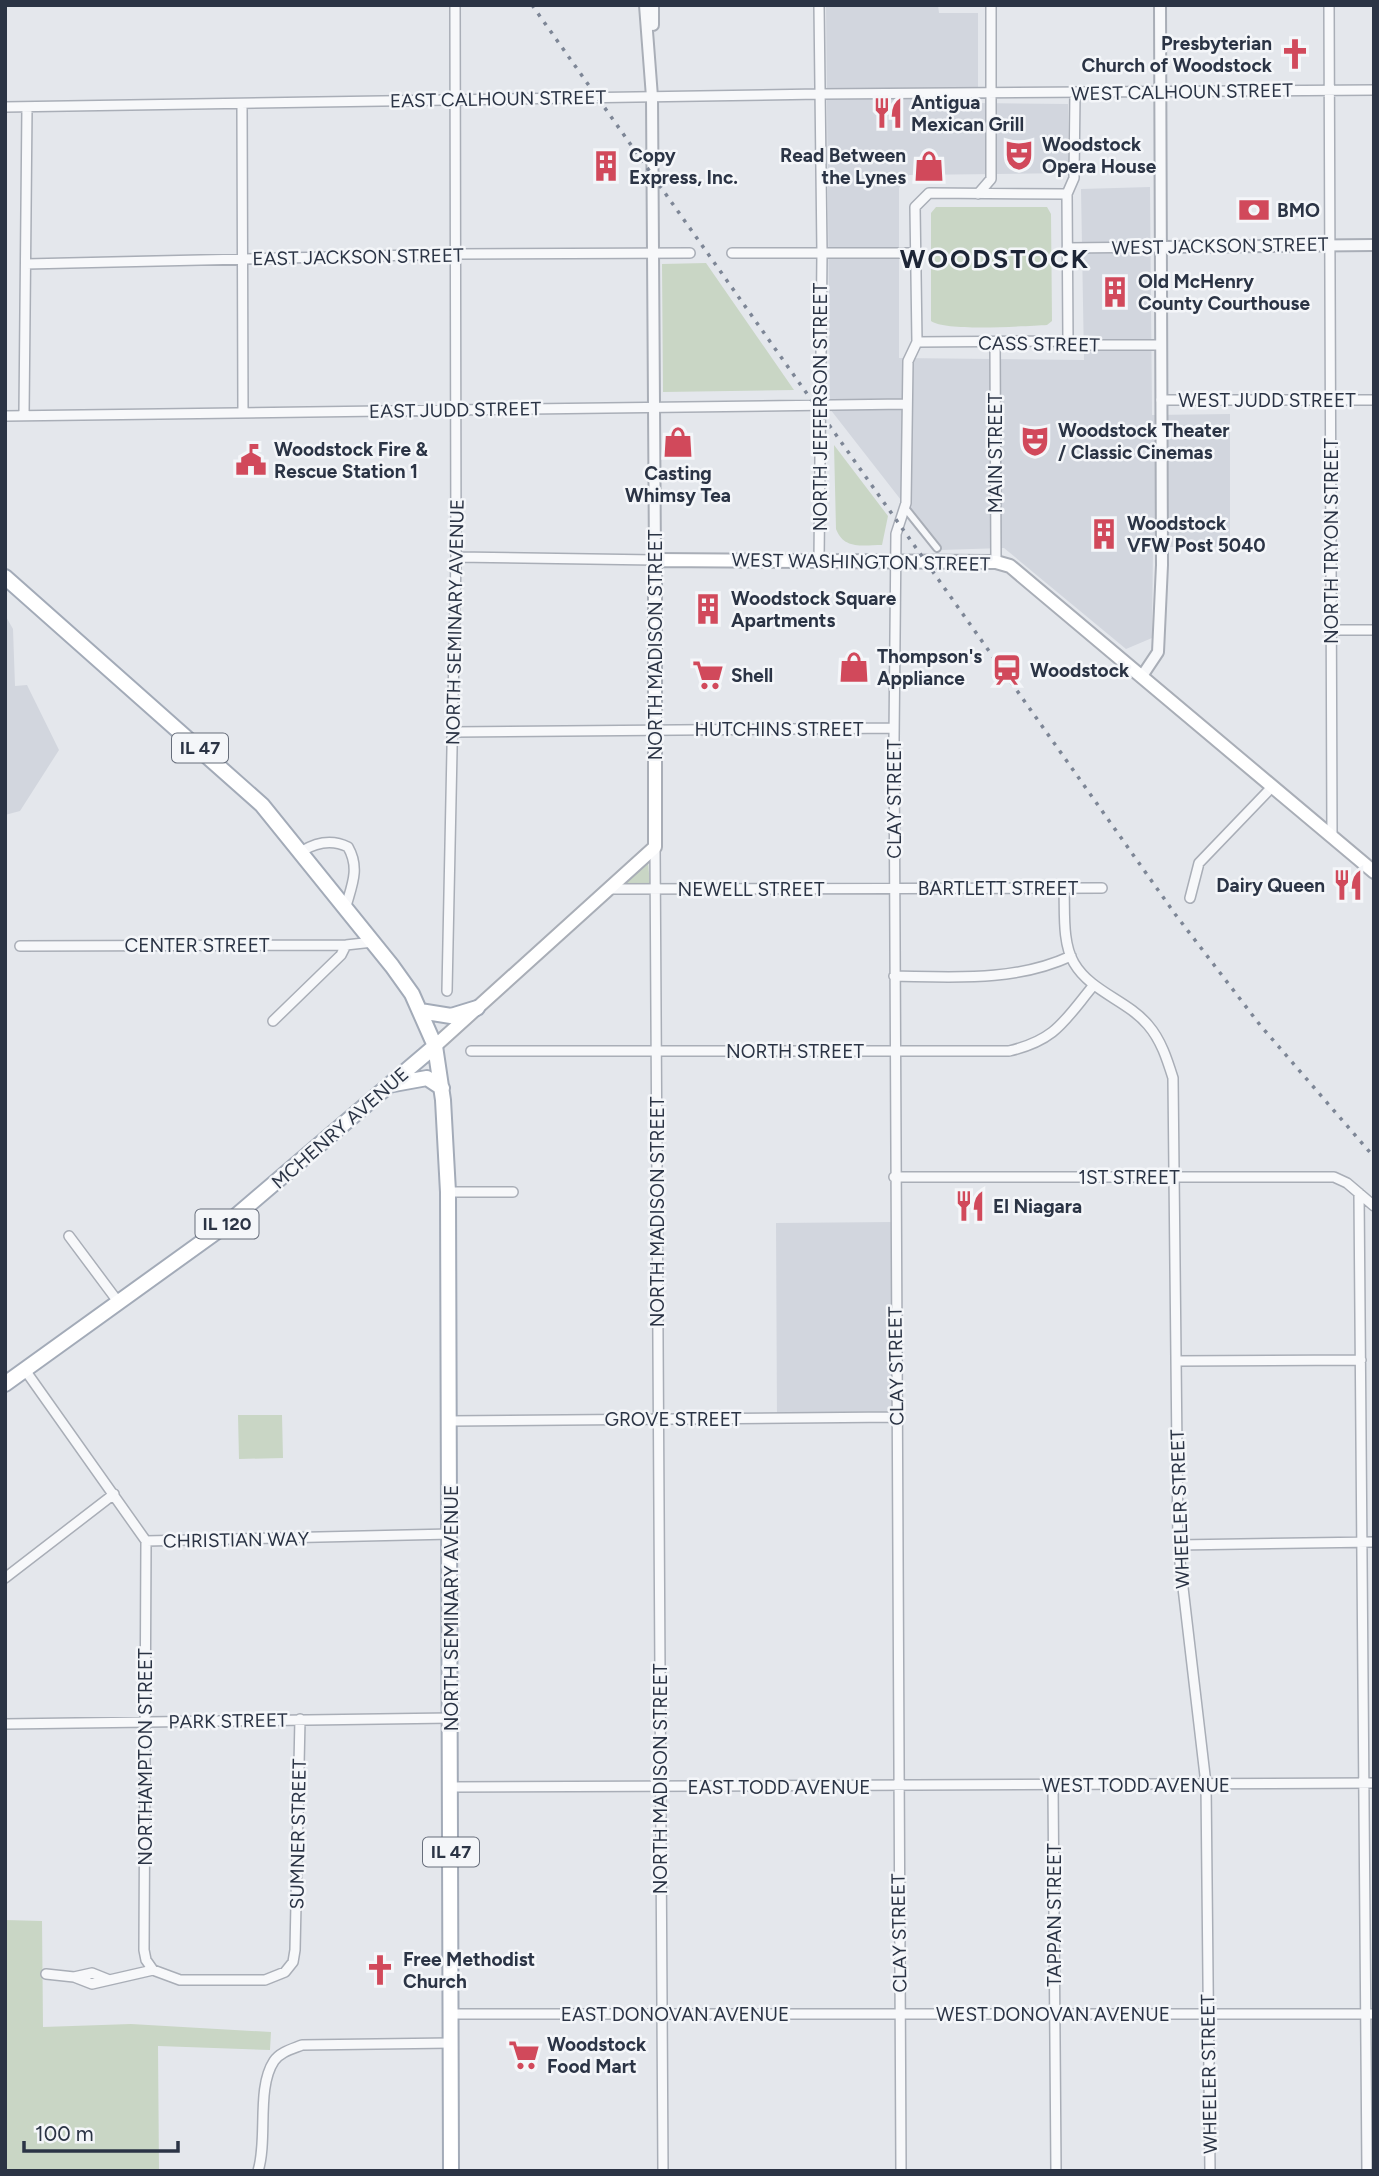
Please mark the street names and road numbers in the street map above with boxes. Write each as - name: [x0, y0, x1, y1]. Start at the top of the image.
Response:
- street label: WEST CALHOUN STREET: [1071, 79, 1294, 105]
- street label: EAST CALHOUN STREET: [390, 86, 607, 112]
- street label: WEST JACKSON STREET: [1111, 233, 1329, 259]
- street label: EAST JACKSON STREET: [252, 244, 464, 270]
- street label: NORTH JEFFERSON STREET: [809, 282, 832, 531]
- street label: CASS STREET: [978, 331, 1101, 357]
- street label: WEST JUDD STREET: [1178, 389, 1356, 412]
- street label: MAIN STREET: [984, 392, 1007, 513]
- street label: EAST JUDD STREET: [369, 397, 542, 423]
- street label: NORTH TRYON STREET: [1320, 438, 1343, 644]
- street label: NORTH SEMINARY AVENUE: [441, 499, 469, 745]
- street label: NORTH MADISON STREET: [644, 529, 667, 760]
- street label: WEST WASHINGTON STREET: [731, 548, 991, 576]
- street label: HUTCHINS STREET: [694, 718, 864, 741]
- road number: IL 47: [172, 734, 228, 762]
- street label: CLAY STREET: [883, 739, 906, 859]
- street label: BARTLETT STREET: [918, 877, 1079, 900]
- street label: NEWELL STREET: [678, 878, 825, 901]
- street label: CENTER STREET: [124, 934, 270, 957]
- street label: NORTH STREET: [726, 1040, 864, 1063]
- street label: MCHENRY AVENUE: [267, 1062, 413, 1194]
- street label: NORTH MADISON STREET: [646, 1096, 669, 1327]
- street label: 1ST STREET: [1078, 1166, 1180, 1189]
- road number: IL 120: [196, 1210, 258, 1238]
- street label: CLAY STREET: [883, 1306, 909, 1426]
- street label: GROVE STREET: [604, 1408, 742, 1431]
- street label: WHEELER STREET: [1166, 1428, 1194, 1589]
- street label: NORTH SEMINARY AVENUE: [440, 1485, 463, 1731]
- street label: CHRISTIAN WAY: [163, 1527, 310, 1553]
- street label: NORTHAMPTON STREET: [134, 1648, 157, 1866]
- street label: NORTH MADISON STREET: [649, 1663, 672, 1894]
- street label: PARK STREET: [168, 1708, 288, 1734]
- street label: SUMNER STREET: [285, 1758, 311, 1910]
- street label: WEST TODD AVENUE: [1042, 1774, 1230, 1797]
- street label: EAST TODD AVENUE: [688, 1776, 870, 1799]
- road number: IL 47: [423, 1838, 479, 1866]
- street label: TAPPAN STREET: [1043, 1843, 1066, 1987]
- street label: CLAY STREET: [886, 1873, 912, 1993]
- street label: WHEELER STREET: [1196, 1993, 1222, 2154]
- street label: EAST DONOVAN AVENUE: [561, 2003, 789, 2026]
- street label: WEST DONOVAN AVENUE: [936, 2003, 1170, 2026]

